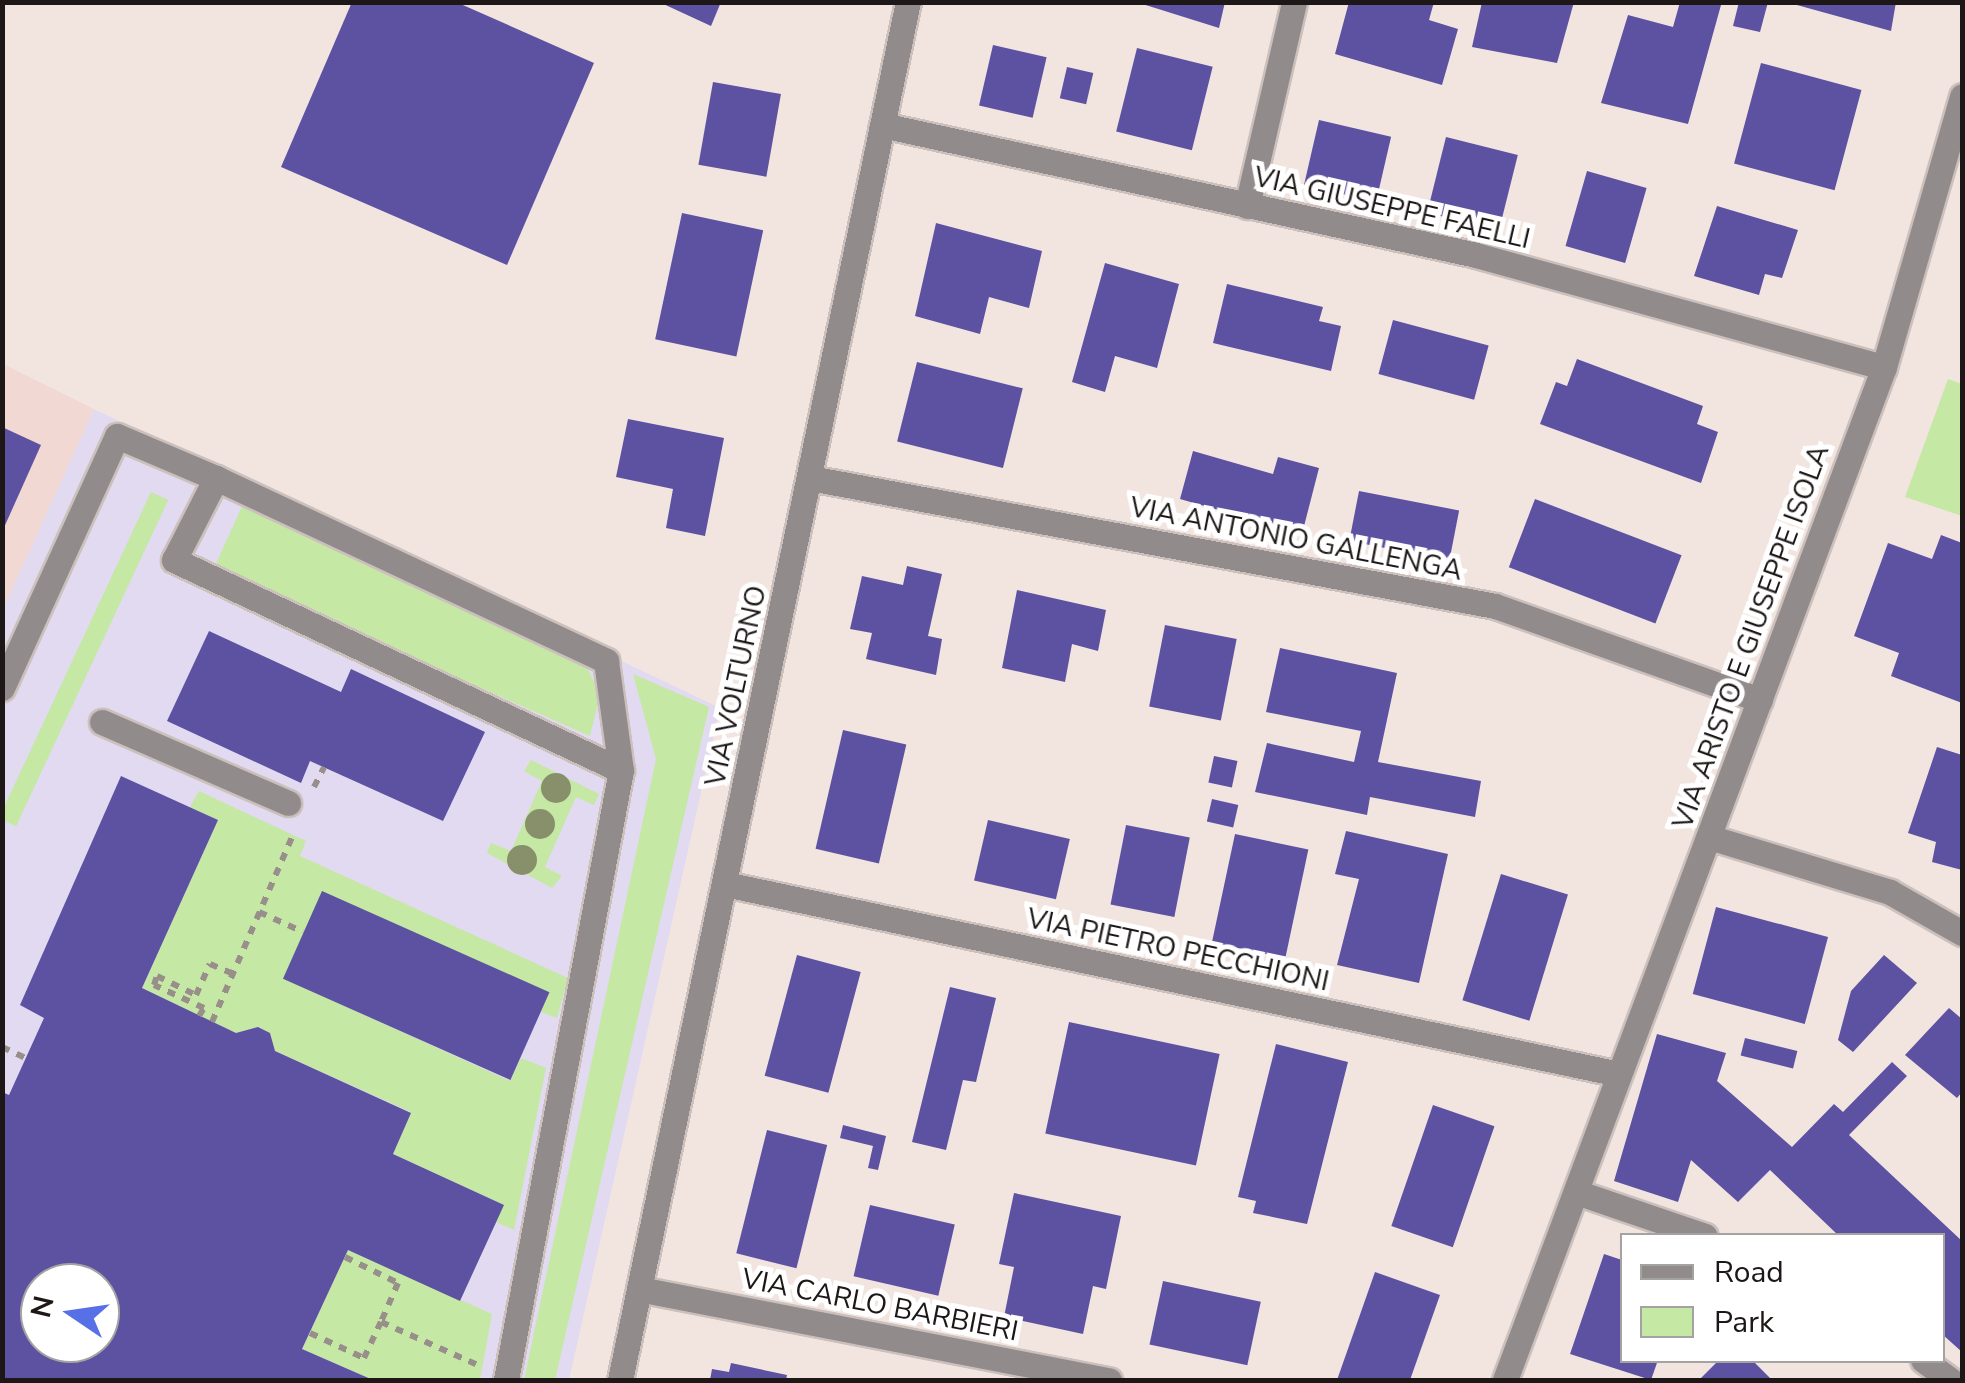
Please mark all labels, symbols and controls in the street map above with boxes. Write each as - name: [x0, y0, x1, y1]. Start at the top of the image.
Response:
- street label: VIA GIUSEPPE FAELLI: [1251, 160, 1533, 256]
- street label: VIA ARISTO E GIUSEPPE ISOLA: [1666, 440, 1836, 834]
- street label: VIA ANTONIO GALLENGA: [1127, 490, 1465, 588]
- street label: VIA VOLTURNO: [698, 583, 774, 789]
- street label: VIA PIETRO PECCHIONI: [1024, 902, 1332, 998]
- legend: [1620, 1233, 1945, 1363]
- text: Road: [1714, 1252, 1784, 1293]
- street label: VIA CARLO BARBIERI: [739, 1262, 1021, 1348]
- north arrow: [20, 1263, 120, 1363]
- text: N: [22, 1292, 64, 1321]
- text: Park: [1714, 1302, 1774, 1343]

